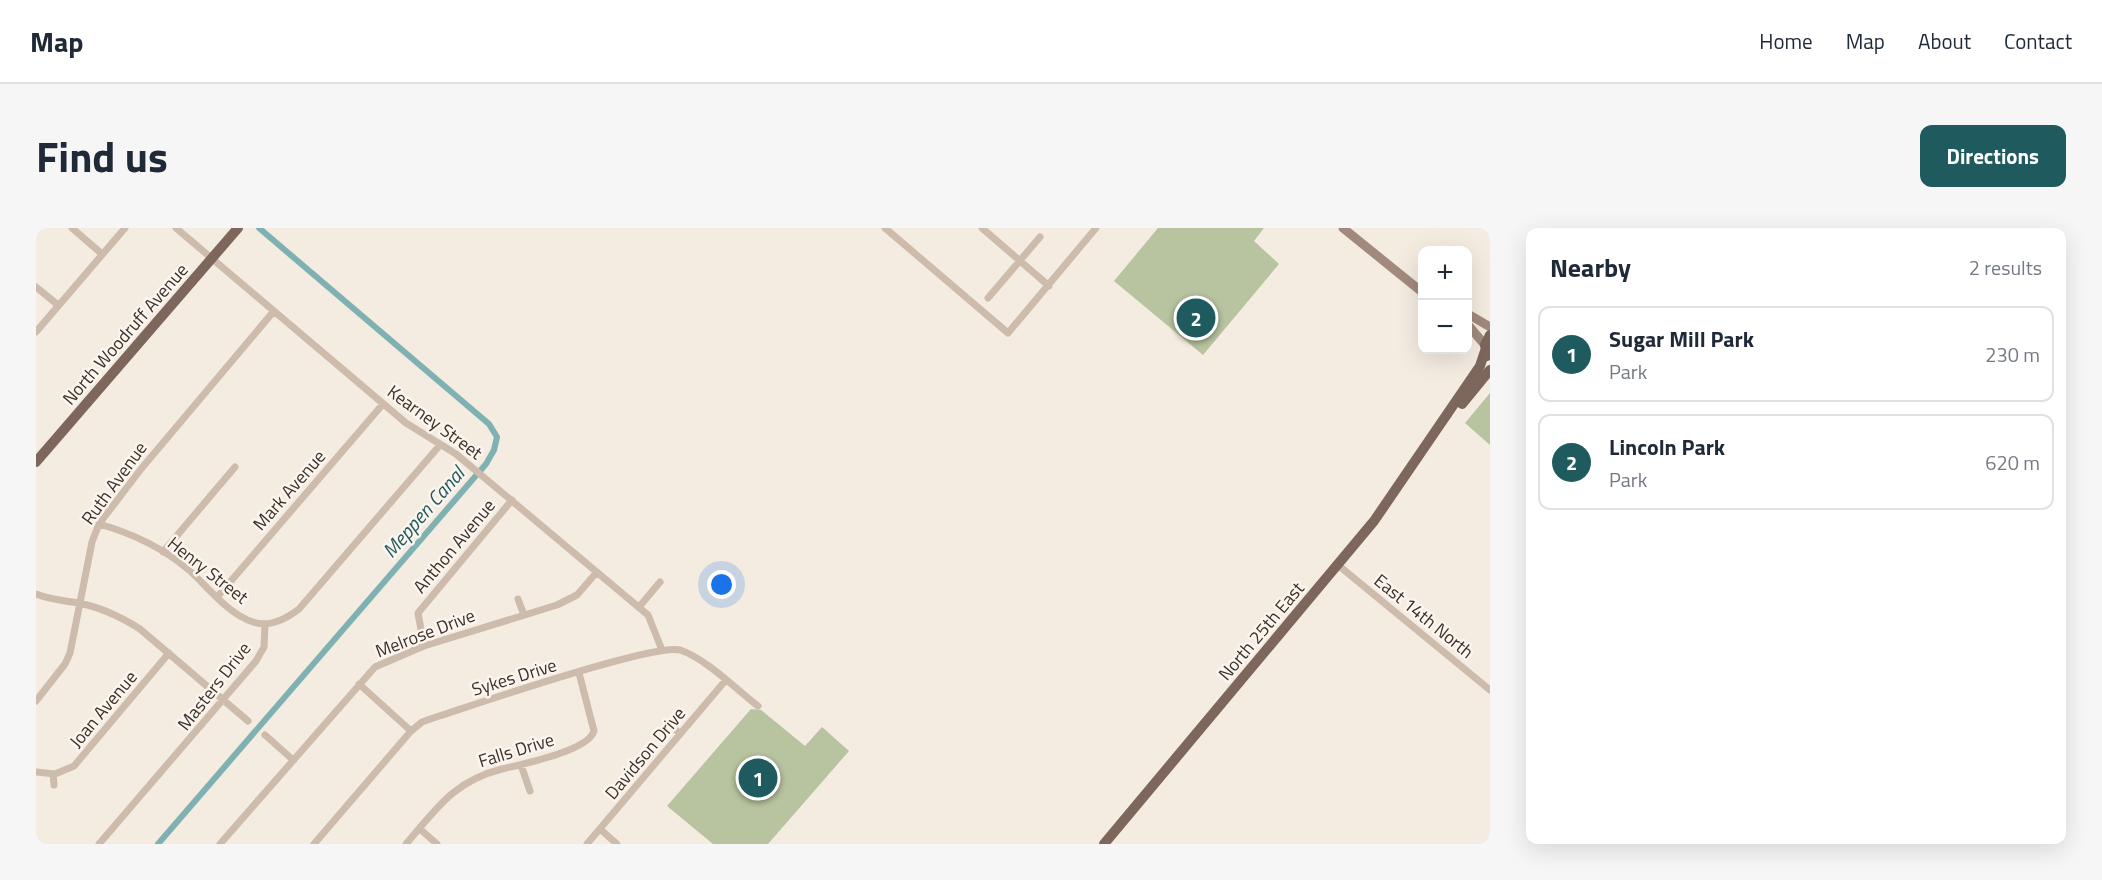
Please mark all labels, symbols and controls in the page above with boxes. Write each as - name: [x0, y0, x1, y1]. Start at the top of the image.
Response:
- text: Map: [30, 20, 84, 63]
- text: Home: [1759, 25, 1813, 57]
- text: Map: [1846, 25, 1885, 57]
- text: About: [1918, 25, 1971, 57]
- text: Contact: [2004, 25, 2072, 57]
- text: Find us: [36, 124, 168, 188]
- button: Directions: [1920, 125, 2066, 187]
- map controls: [1418, 246, 1472, 354]
- button: +: [1418, 246, 1472, 300]
- text: Nearby: [1550, 248, 1631, 287]
- text: 2 results: [1969, 252, 2042, 283]
- street label: North Woodruff Avenue: [56, 257, 194, 411]
- pin: 2: [1176, 296, 1216, 340]
- button: −: [1418, 300, 1472, 354]
- text: Sugar Mill Park: [1609, 322, 1754, 356]
- text: 1: [1566, 339, 1577, 370]
- text: 230 m: [1985, 339, 2040, 370]
- text: Park: [1609, 356, 1647, 387]
- street label: Kearney Street: [382, 378, 489, 466]
- text: Lincoln Park: [1609, 430, 1725, 464]
- street label: Ruth Avenue: [75, 436, 153, 530]
- street label: Mark Avenue: [246, 444, 332, 536]
- text: 2: [1566, 447, 1577, 478]
- text: 620 m: [1985, 447, 2040, 478]
- water label: Meppen Canal: [374, 457, 473, 565]
- text: Park: [1609, 464, 1647, 495]
- street label: Anthon Avenue: [406, 493, 502, 599]
- street label: Henry Street: [162, 530, 255, 611]
- street label: East 14th North: [1368, 567, 1480, 665]
- your location: [707, 570, 736, 599]
- street label: North 25th East: [1212, 575, 1311, 686]
- street label: Melrose Drive: [371, 602, 479, 664]
- street label: Masters Drive: [171, 636, 257, 736]
- street label: Sykes Drive: [468, 651, 560, 703]
- street label: Joan Avenue: [63, 664, 143, 754]
- street label: Davidson Drive: [598, 701, 692, 805]
- street label: Falls Drive: [475, 726, 557, 774]
- pin: 1: [738, 756, 778, 800]

